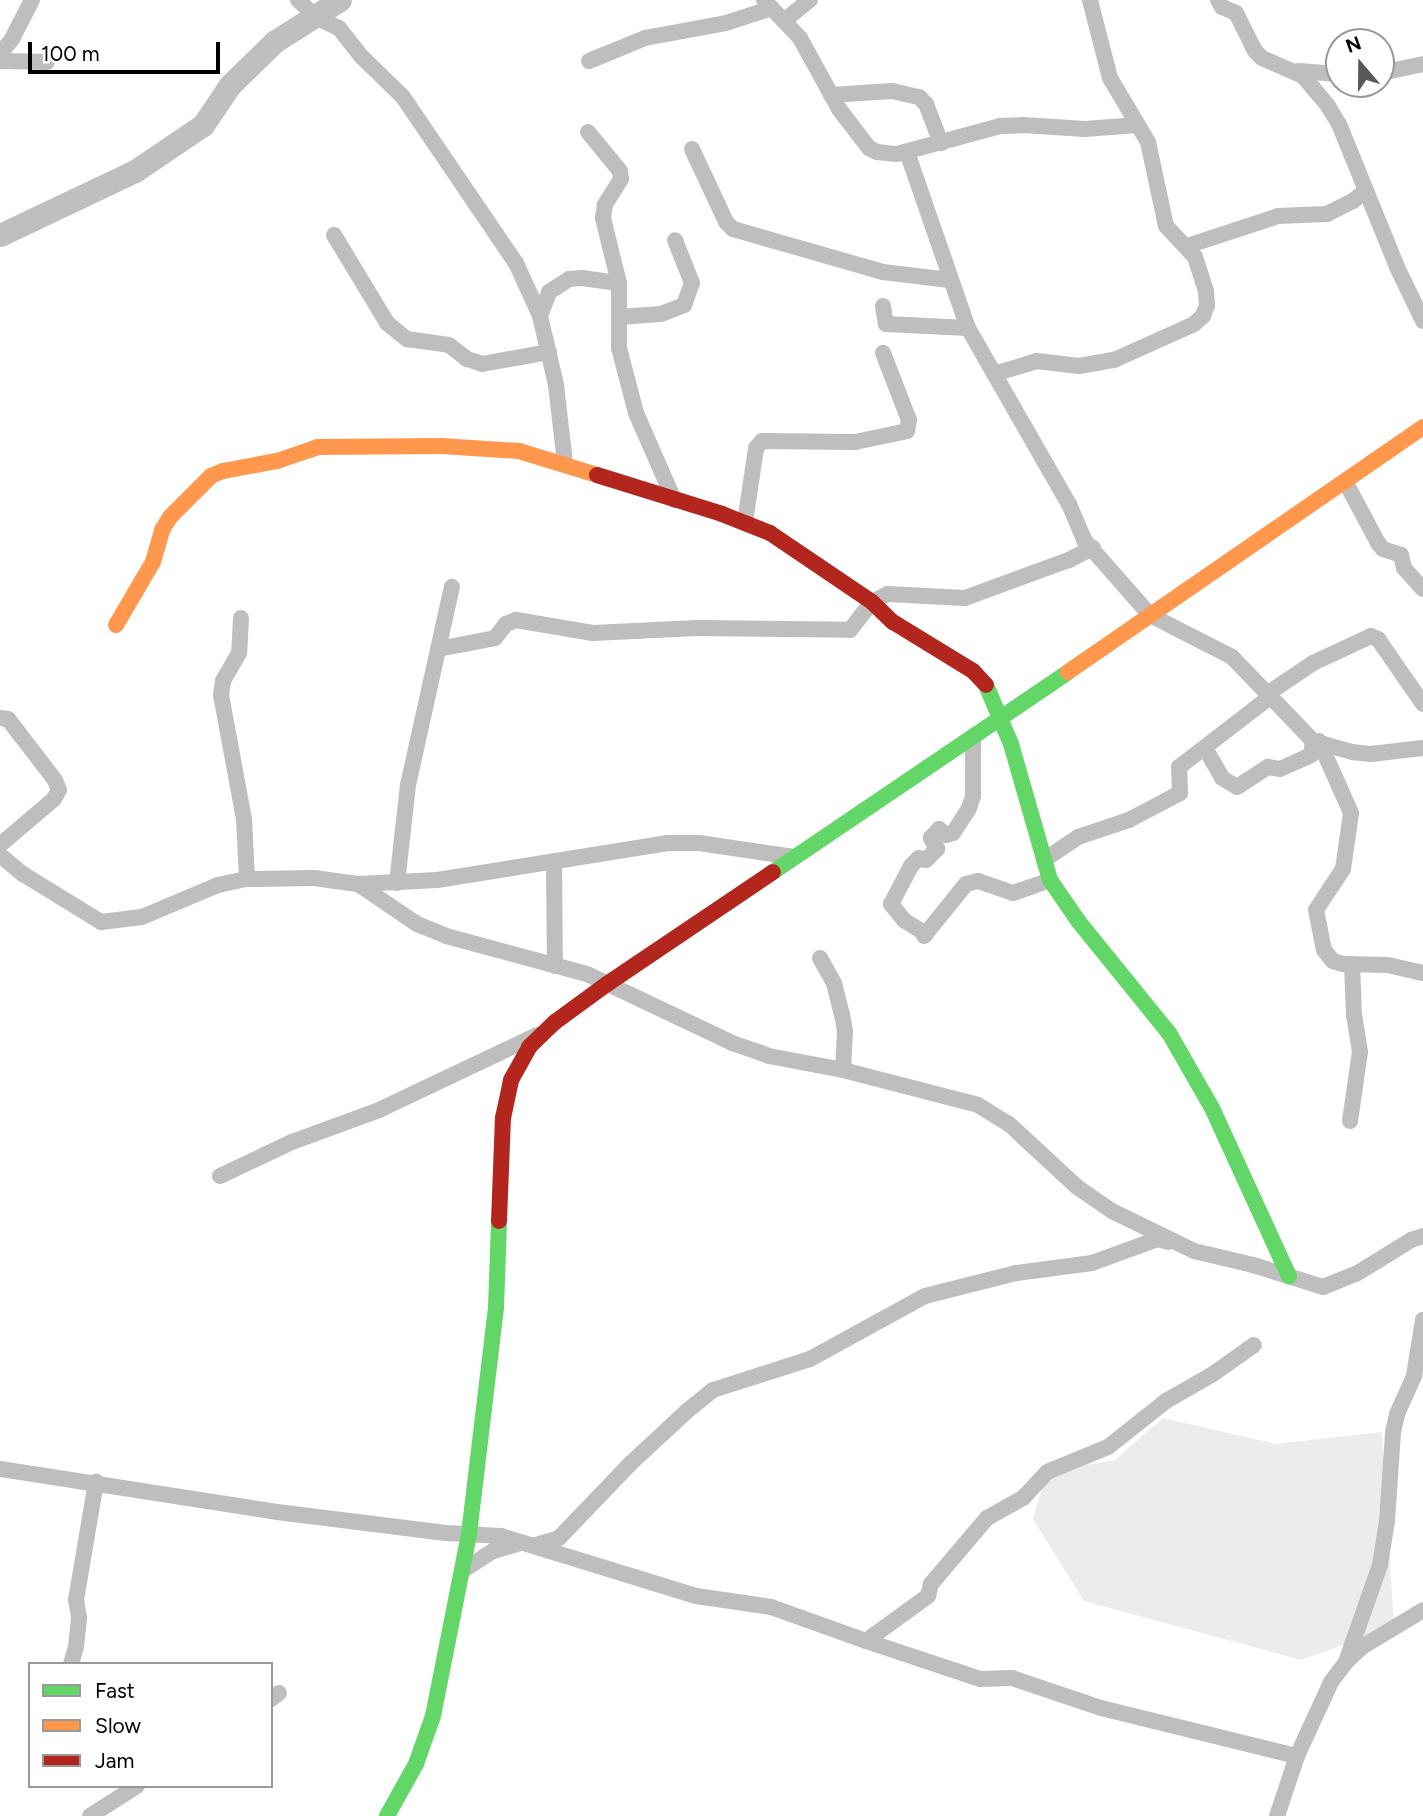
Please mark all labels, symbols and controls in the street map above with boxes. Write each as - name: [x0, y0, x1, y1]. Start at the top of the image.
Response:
- scale bar: [32, 28, 224, 72]
- north arrow: [1325, 28, 1395, 98]
- text: N: [1342, 31, 1364, 58]
- text: 100 m: [41, 41, 100, 66]
- legend: [28, 1662, 273, 1788]
- text: Fast: [95, 1678, 135, 1703]
- text: Slow: [95, 1713, 141, 1738]
- text: Jam: [95, 1748, 134, 1773]

